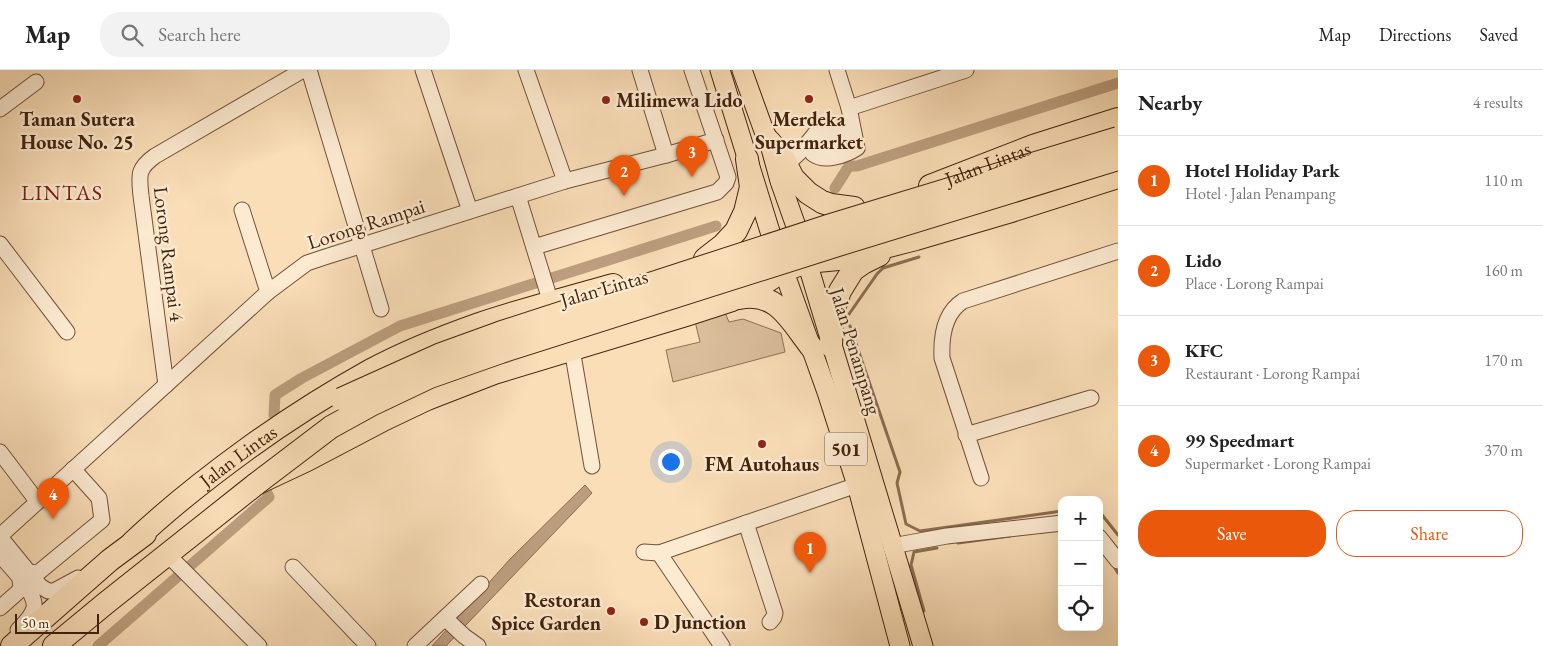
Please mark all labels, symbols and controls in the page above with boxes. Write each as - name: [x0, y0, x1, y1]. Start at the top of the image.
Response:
- search box: [100, 12, 450, 57]
- text: Map: [25, 19, 70, 50]
- icon: search: [118, 21, 146, 49]
- text: Search here: [158, 22, 241, 47]
- text: Map: [1319, 23, 1351, 46]
- text: Directions: [1379, 23, 1451, 46]
- text: Saved: [1479, 23, 1518, 46]
- place label: Milimewa Lido: [616, 87, 743, 113]
- text: Nearby: [1138, 89, 1202, 116]
- text: 4 results: [1473, 92, 1523, 113]
- marker: Taman Sutera House No. 25: [71, 93, 83, 105]
- marker: Merdeka Supermarket: [803, 93, 815, 105]
- marker: Milimewa Lido: [600, 94, 612, 106]
- place label: Taman Sutera House No. 25: [19, 106, 135, 155]
- place label: Merdeka Supermarket: [755, 106, 864, 155]
- street label: Jalan Lintas: [939, 135, 1034, 193]
- pin: 3: [676, 136, 708, 177]
- pin: 2: [608, 155, 640, 196]
- text: Hotel Holiday Park: [1185, 158, 1340, 183]
- text: 1: [1150, 170, 1158, 191]
- text: 110 m: [1484, 170, 1523, 191]
- district label: LINTAS: [21, 178, 103, 207]
- text: Hotel · Jalan Penampang: [1185, 183, 1336, 204]
- street label: Lorong Rampai 4: [148, 185, 190, 323]
- street label: Lorong Rampai: [304, 193, 428, 255]
- text: Lido: [1185, 248, 1222, 273]
- text: 2: [1150, 260, 1158, 281]
- text: 160 m: [1484, 260, 1523, 281]
- street label: Jalan Lintas: [555, 263, 651, 313]
- text: Place · Lorong Rampai: [1185, 273, 1324, 294]
- street label: Jalan Penampang: [824, 283, 888, 418]
- text: KFC: [1185, 338, 1223, 363]
- text: 3: [1150, 350, 1158, 371]
- text: 170 m: [1484, 350, 1523, 371]
- text: Restaurant · Lorong Rampai: [1185, 363, 1360, 384]
- street label: Jalan Lintas: [192, 419, 282, 494]
- text: 99 Speedmart: [1185, 428, 1294, 453]
- road number: 501: [825, 432, 867, 466]
- marker: FM Autohaus: [756, 438, 768, 450]
- text: 4: [1150, 440, 1158, 461]
- text: 370 m: [1484, 440, 1523, 461]
- your location: [658, 449, 684, 475]
- place label: FM Autohaus: [705, 451, 819, 477]
- text: Supermarket · Lorong Rampai: [1185, 453, 1371, 474]
- pin: 4: [37, 478, 69, 519]
- map controls: [1058, 496, 1103, 631]
- button: +: [1058, 496, 1103, 541]
- button: Save: [1138, 510, 1326, 557]
- button: Share: [1336, 510, 1523, 557]
- pin: 1: [794, 532, 826, 573]
- button: −: [1058, 541, 1103, 586]
- button: locate: [1058, 586, 1103, 631]
- place label: Restoran Spice Garden: [491, 587, 601, 636]
- marker: Restoran Spice Garden: [605, 605, 617, 617]
- place label: D Junction: [654, 609, 746, 635]
- scale bar: [15, 611, 99, 634]
- text: 50 m: [22, 614, 49, 632]
- marker: D Junction: [638, 616, 650, 628]

